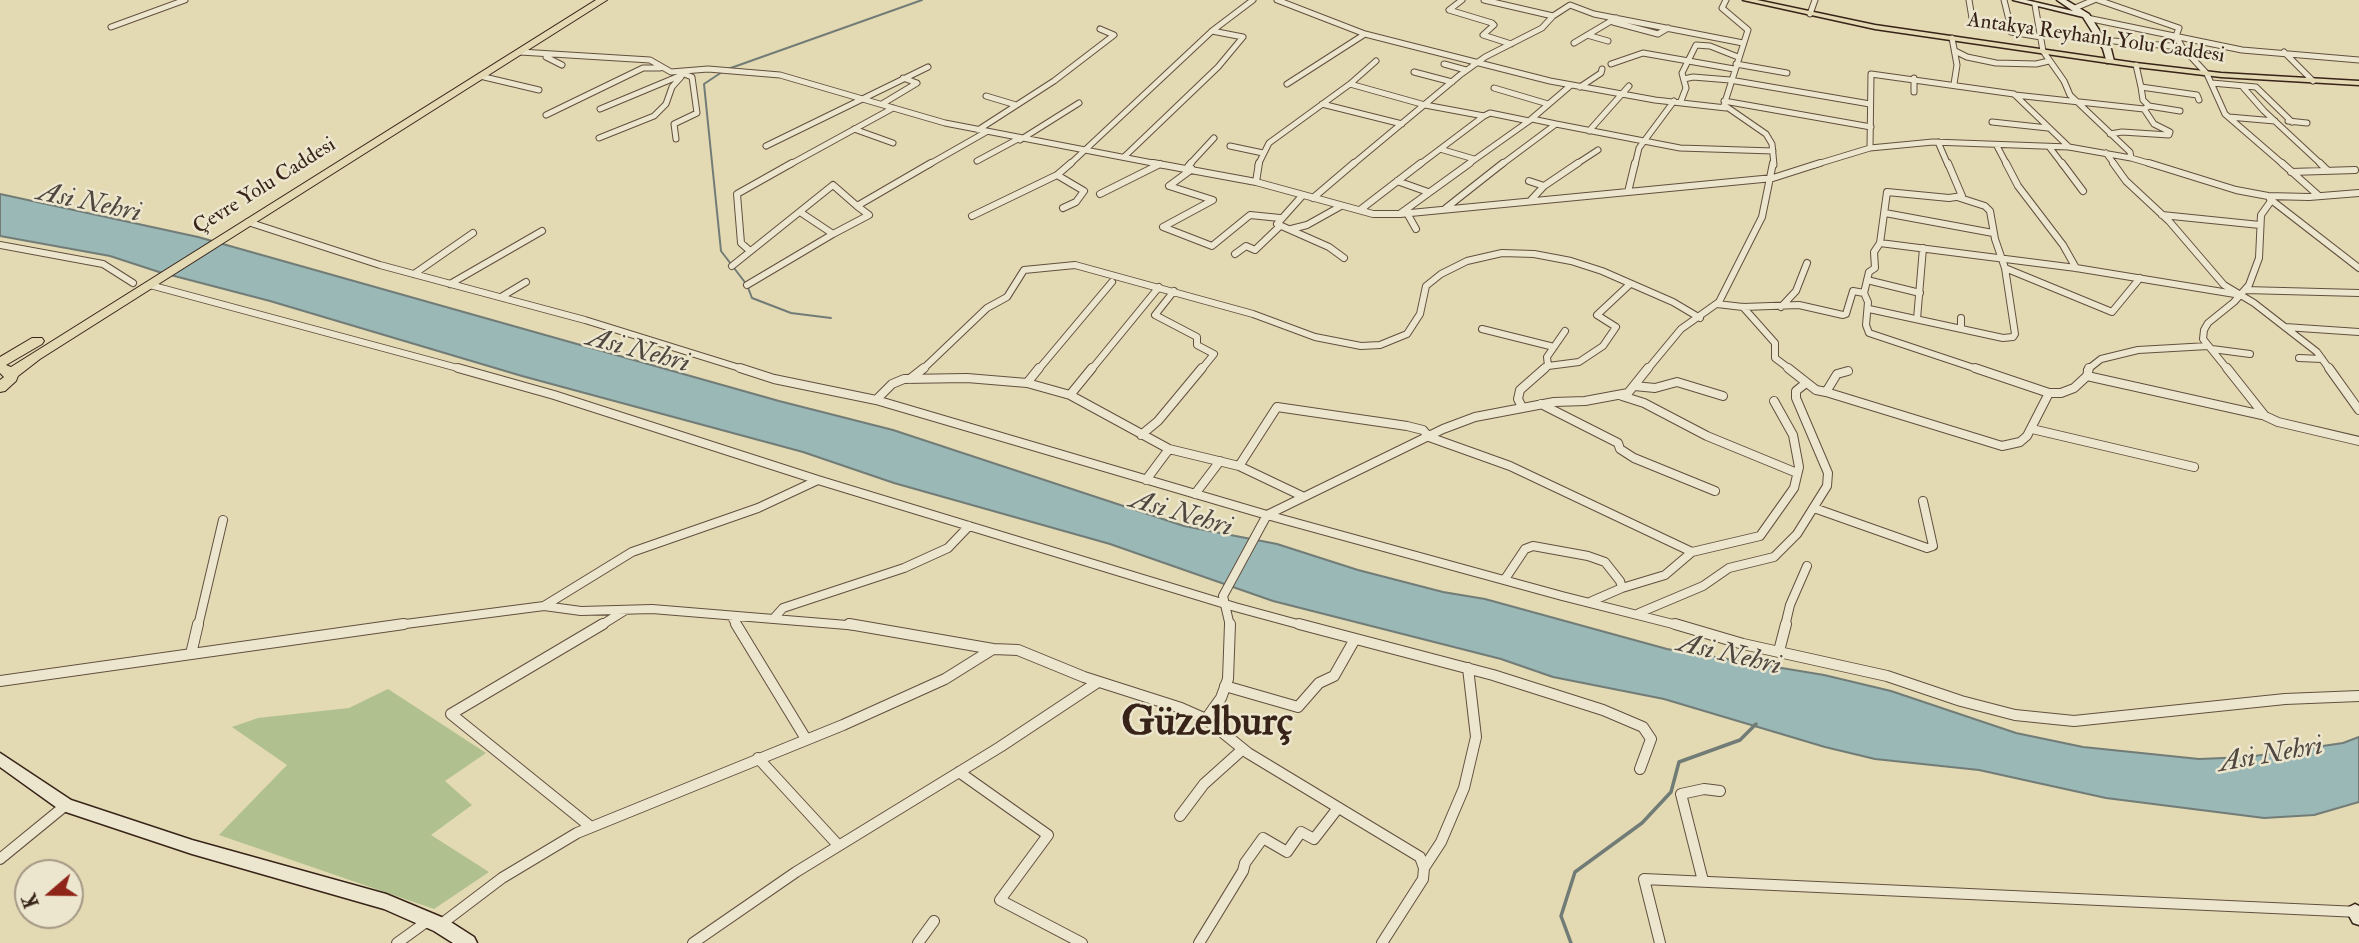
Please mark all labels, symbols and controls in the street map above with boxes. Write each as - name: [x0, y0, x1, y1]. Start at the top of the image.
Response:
- street label: Antakya Reyhanlı Yolu Caddesi: [1966, 8, 2226, 70]
- street label: Çevre Yolu Caddesi: [189, 133, 341, 241]
- water label: Asi Nehri: [34, 177, 144, 231]
- water label: Asi Nehri: [583, 322, 693, 382]
- water label: Asi Nehri: [1126, 484, 1236, 546]
- water label: Asi Nehri: [1674, 628, 1784, 684]
- district label: Güzelburç: [1121, 701, 1293, 749]
- water label: Asi Nehri: [2216, 730, 2326, 782]
- north arrow: [14, 859, 84, 929]
- text: K: [18, 890, 45, 911]

